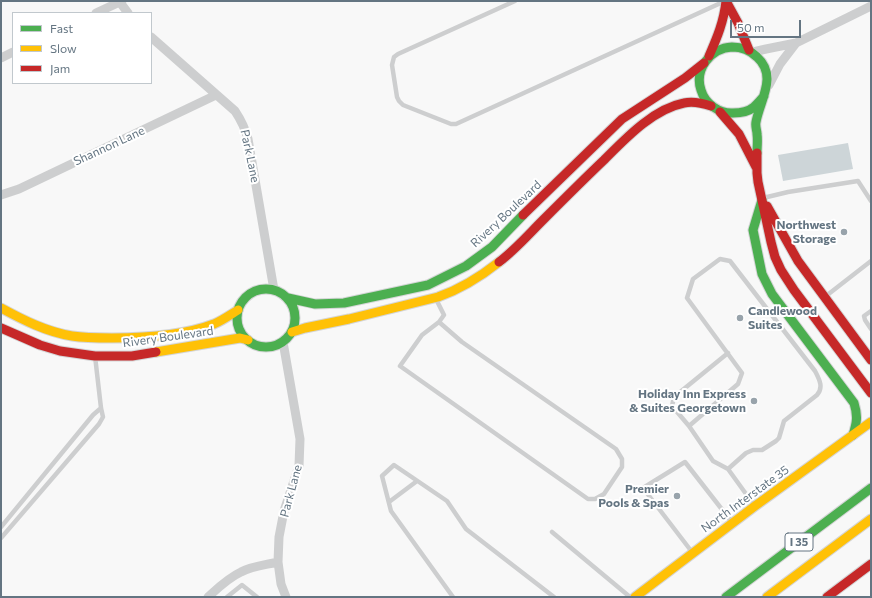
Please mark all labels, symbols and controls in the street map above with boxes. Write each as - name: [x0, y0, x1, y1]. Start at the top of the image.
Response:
- legend: [12, 12, 152, 84]
- scale bar: [732, 12, 803, 38]
- text: 50 m: [737, 20, 765, 34]
- text: Fast: [50, 21, 73, 35]
- text: Slow: [50, 41, 77, 55]
- text: Jam: [50, 61, 70, 75]
- street label: Shannon Lane: [71, 123, 147, 169]
- street label: Park Lane: [237, 128, 263, 184]
- street label: Rivery Boulevard: [468, 178, 544, 250]
- place label: Northwest Storage: [776, 218, 836, 246]
- marker: Northwest Storage: [839, 227, 849, 237]
- place label: Candlewood Suites: [748, 304, 817, 332]
- marker: Candlewood Suites: [735, 313, 745, 323]
- street label: Rivery Boulevard: [122, 324, 214, 350]
- place label: Holiday Inn Express & Suites Georgetown: [629, 387, 746, 415]
- marker: Holiday Inn Express & Suites Georgetown: [749, 396, 759, 406]
- street label: North Interstate 35: [698, 462, 792, 536]
- street label: Park Lane: [277, 463, 305, 519]
- place label: Premier Pools & Spas: [598, 482, 669, 510]
- marker: Premier Pools & Spas: [672, 491, 682, 501]
- road number: I 35: [785, 533, 813, 551]

